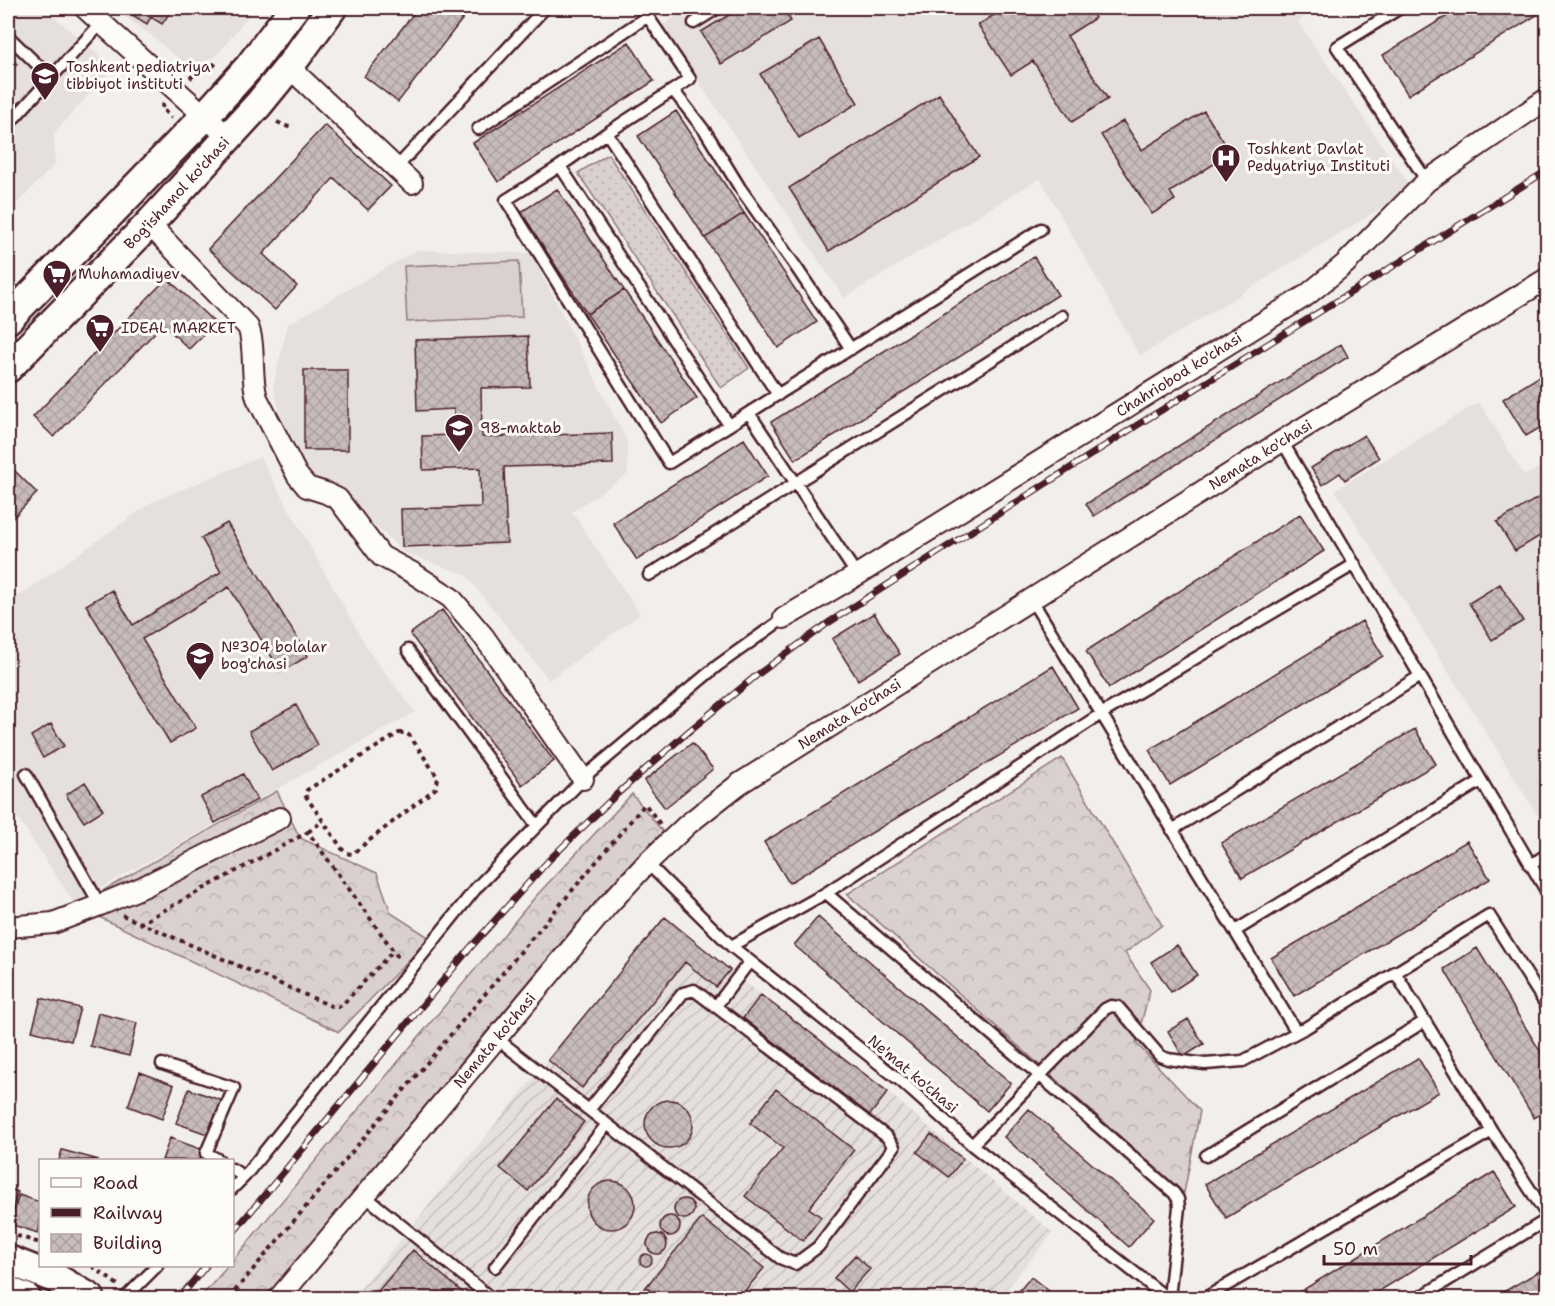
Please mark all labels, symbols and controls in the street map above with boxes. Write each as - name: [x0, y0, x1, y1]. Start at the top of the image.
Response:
- place label: Toshkent pediatriya tibbiyot instituti: [66, 57, 211, 94]
- school or university icon: Toshkent pediatriya tibbiyot instituti: [29, 60, 61, 102]
- street label: Bog'ishamol ko'chasi: [119, 133, 234, 254]
- place label: Toshkent Davlat Pedyatriya Instituti: [1247, 139, 1390, 176]
- hospital icon: Toshkent Davlat Pedyatriya Instituti: [1210, 142, 1242, 184]
- supermarket icon: Muhamadiyev: [41, 258, 73, 300]
- place label: Muhamadiyev: [78, 264, 180, 284]
- supermarket icon: IDEAL MARKET: [84, 312, 116, 354]
- place label: IDEAL MARKET: [121, 318, 236, 338]
- street label: Chahriobod ko'chasi: [1112, 328, 1246, 421]
- school or university icon: 98-maktab: [443, 412, 475, 454]
- street label: Nemata ko'chasi: [1205, 415, 1316, 495]
- place label: 98-maktab: [480, 418, 561, 438]
- place label: №304 bolalar bog'chasi: [221, 637, 327, 674]
- school or university icon: №304 bolalar bog'chasi: [184, 640, 216, 682]
- street label: Nemata ko'chasi: [794, 674, 905, 754]
- street label: Nemata ko'chasi: [449, 988, 540, 1092]
- street label: Ne'mat ko'chasi: [864, 1030, 962, 1118]
- legend: [39, 1159, 234, 1267]
- text: Road: [93, 1171, 138, 1195]
- text: Railway: [93, 1201, 163, 1225]
- scale bar: [1324, 1228, 1471, 1266]
- text: Building: [93, 1231, 162, 1255]
- text: 50 m: [1333, 1237, 1378, 1261]

